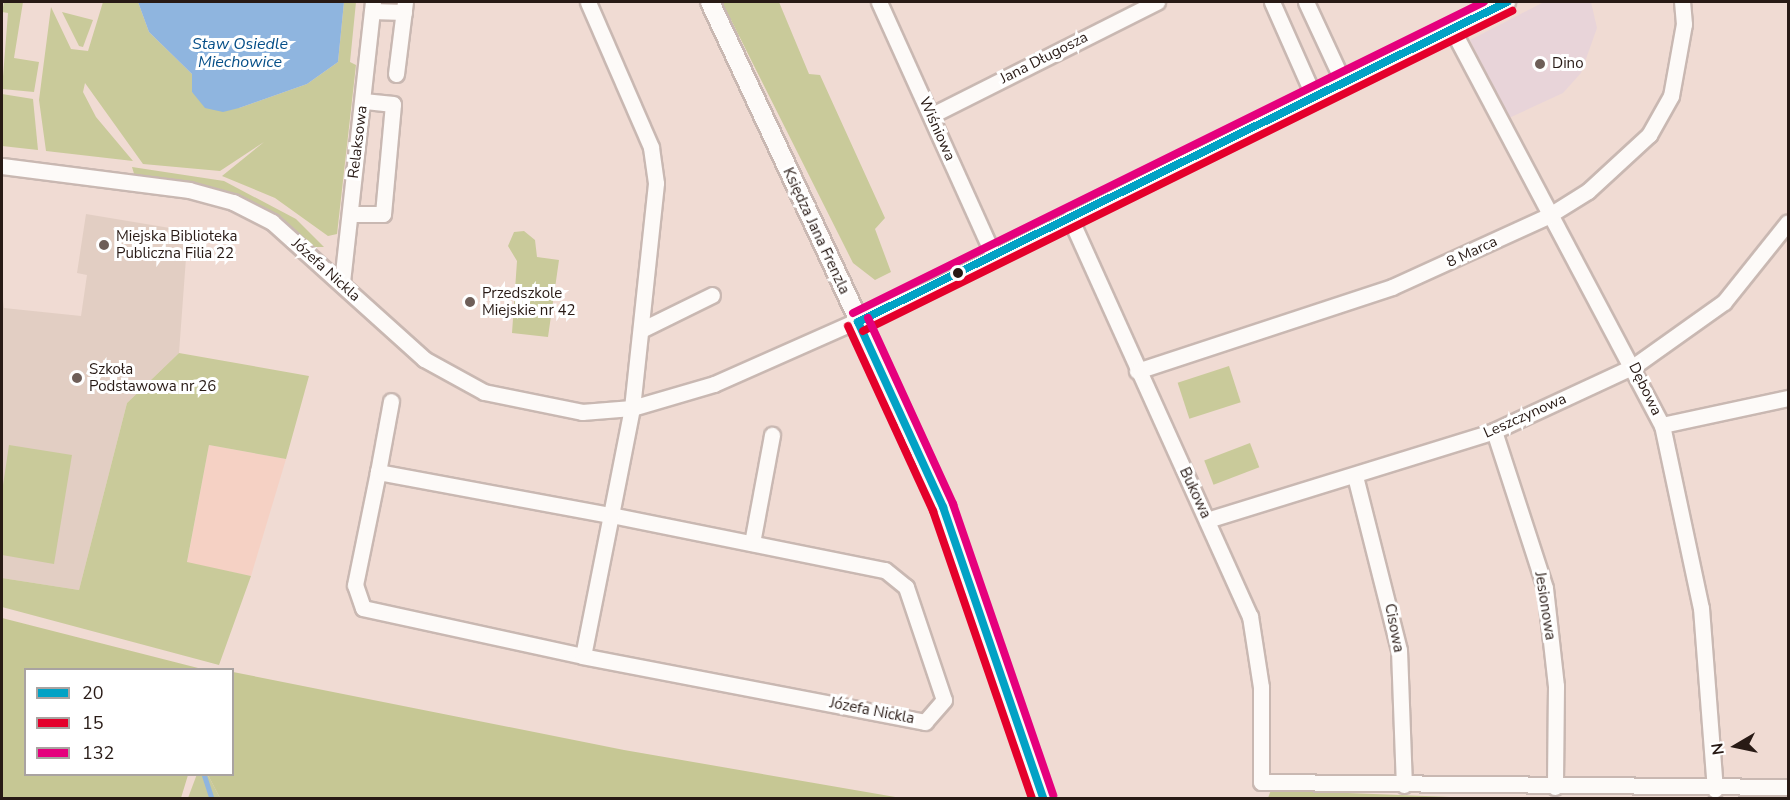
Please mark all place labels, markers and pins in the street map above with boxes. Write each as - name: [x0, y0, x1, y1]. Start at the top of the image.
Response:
- place label: Dino: [1552, 55, 1583, 73]
- marker: Dino: [1533, 57, 1547, 71]
- place label: Miejska Biblioteka Publiczna Filia 22: [116, 227, 237, 262]
- marker: Miejska Biblioteka Publiczna Filia 22: [97, 238, 111, 252]
- unlabelled marker: [952, 267, 964, 279]
- place label: Przedszkole Miejskie nr 42: [482, 284, 576, 319]
- marker: Przedszkole Miejskie nr 42: [463, 295, 477, 309]
- place label: Szkoła Podstawowa nr 26: [89, 360, 216, 395]
- marker: Szkoła Podstawowa nr 26: [70, 371, 84, 385]

